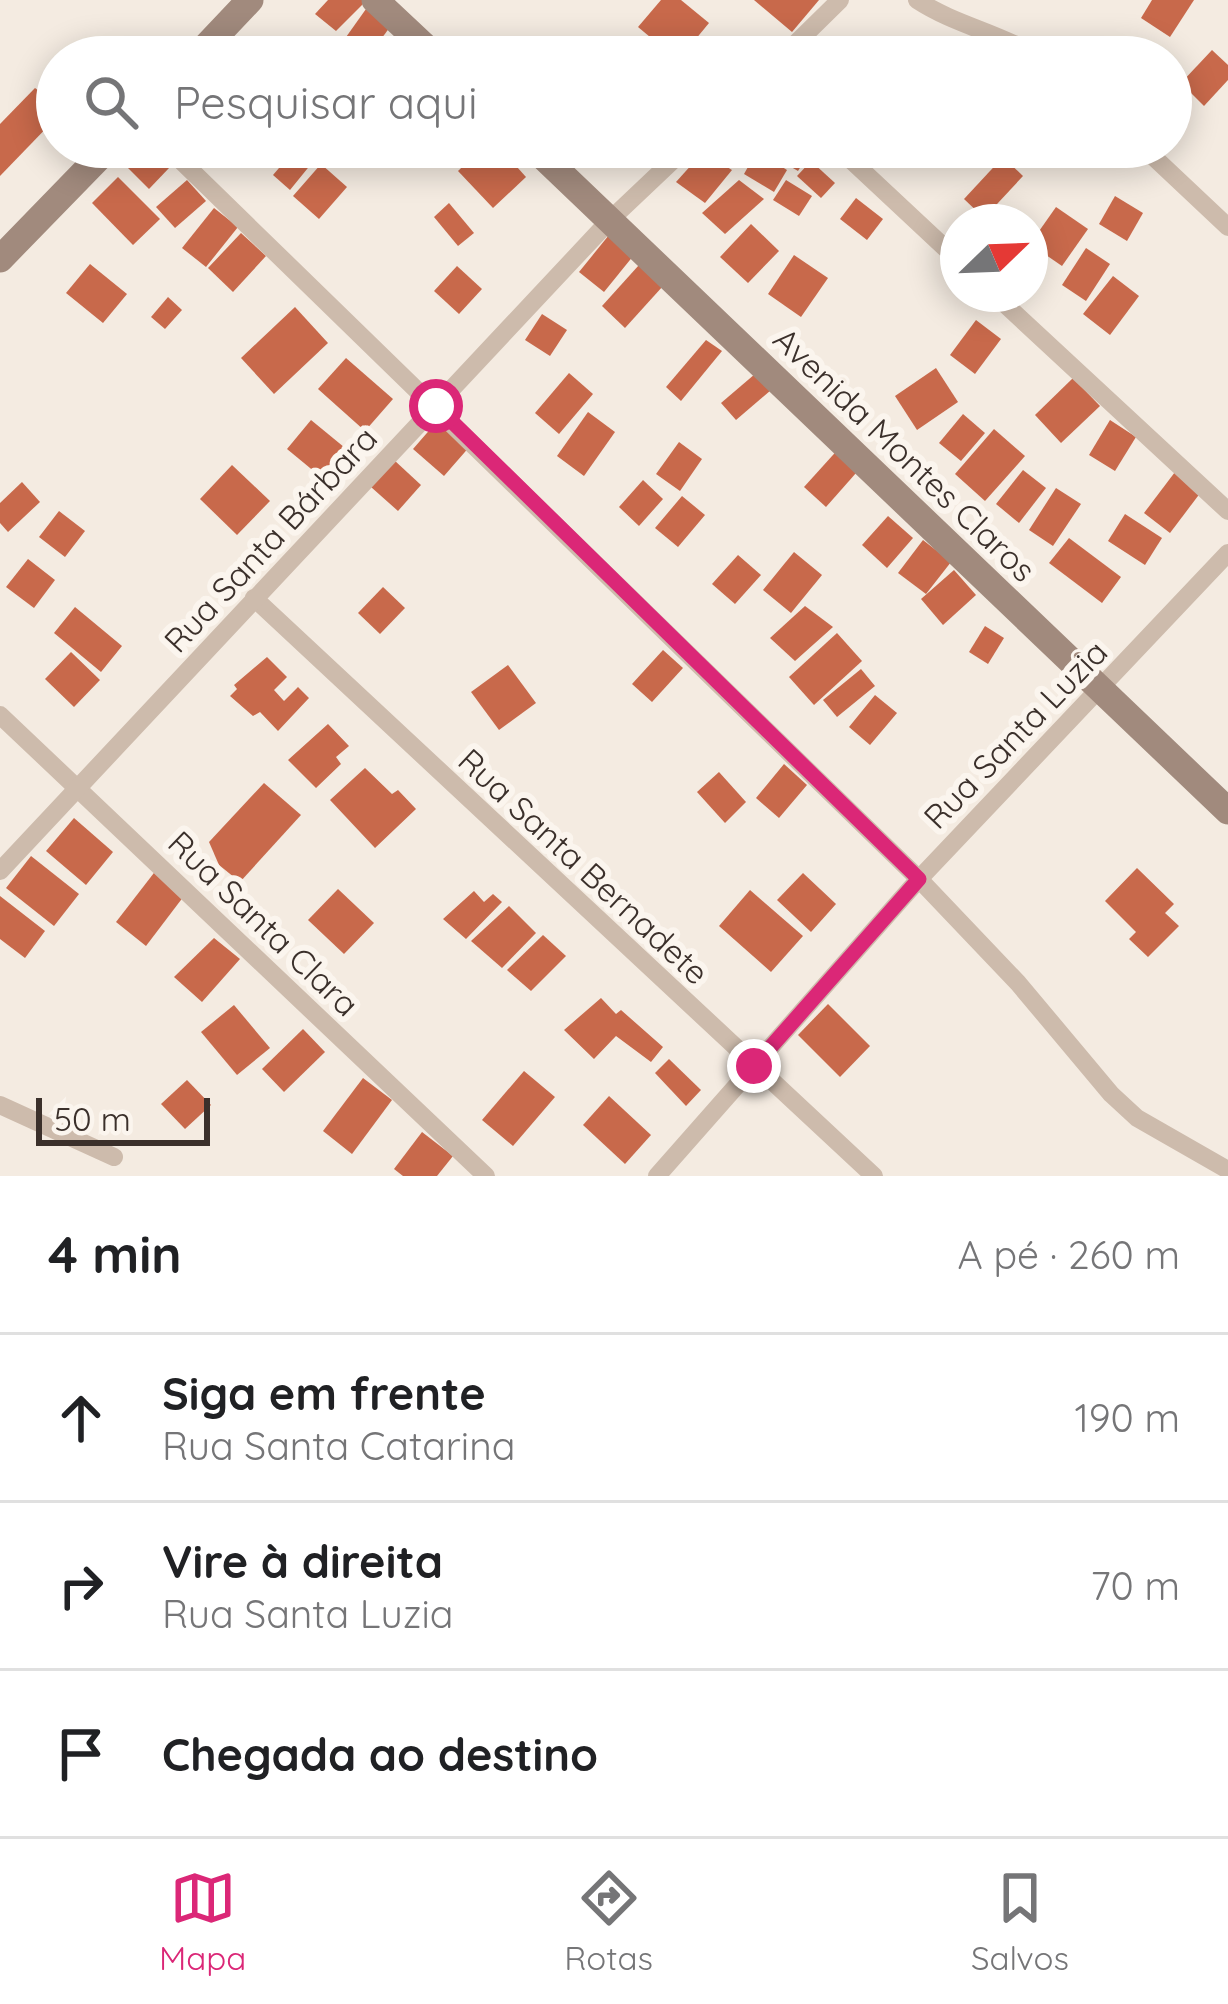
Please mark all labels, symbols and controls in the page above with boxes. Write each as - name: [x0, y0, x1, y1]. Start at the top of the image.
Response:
- search box: [36, 36, 1192, 168]
- icon: search: [78, 69, 144, 135]
- text: Pesquisar aqui: [174, 74, 478, 130]
- north arrow: [940, 204, 1048, 312]
- street label: Avenida Montes Claros: [765, 318, 1045, 590]
- route start: [409, 379, 463, 433]
- street label: Rua Santa Bárbara: [155, 418, 385, 660]
- street label: Rua Santa Luzia: [915, 631, 1115, 837]
- street label: Rua Santa Bernadete: [450, 739, 718, 993]
- street label: Rua Santa Clara: [160, 822, 368, 1024]
- route end: [727, 1039, 781, 1093]
- scale bar: [36, 1092, 210, 1145]
- text: 50 m: [54, 1098, 131, 1139]
- text: 4 min: [48, 1222, 182, 1286]
- text: A pé · 260 m: [958, 1230, 1180, 1279]
- text: Siga em frente: [162, 1365, 486, 1421]
- icon: ahead: [48, 1385, 114, 1451]
- text: 190 m: [1074, 1393, 1180, 1442]
- text: Rua Santa Catarina: [162, 1421, 515, 1470]
- text: Vire à direita: [162, 1533, 443, 1589]
- icon: right: [48, 1553, 114, 1619]
- text: 70 m: [1091, 1561, 1180, 1610]
- text: Rua Santa Luzia: [162, 1589, 453, 1638]
- icon: arrive: [48, 1721, 114, 1787]
- text: Chegada ao destino: [162, 1726, 598, 1782]
- tab: Mapa: [159, 1865, 246, 1978]
- tab: Rotas: [564, 1865, 653, 1978]
- tab: Salvos: [971, 1865, 1069, 1978]

